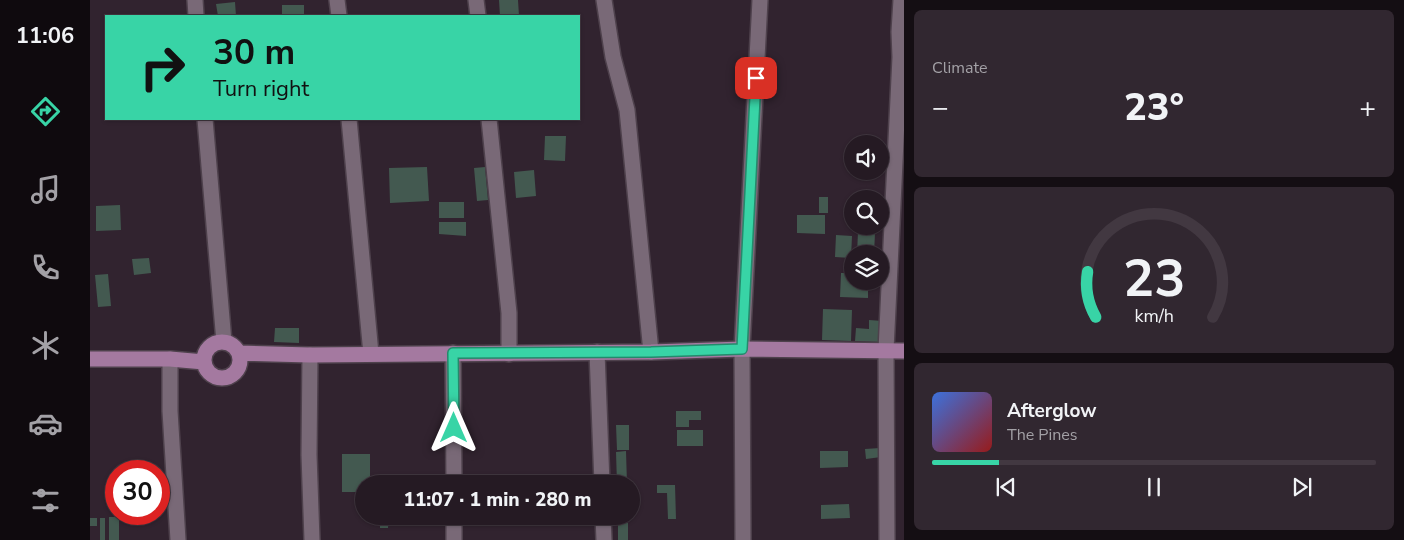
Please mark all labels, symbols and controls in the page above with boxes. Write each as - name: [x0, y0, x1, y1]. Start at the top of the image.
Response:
- text: 11:06: [16, 21, 74, 51]
- text: 30 m: [213, 29, 295, 76]
- icon: right: [130, 35, 195, 100]
- pin: [735, 57, 777, 99]
- text: Climate: [932, 57, 987, 79]
- icon: arrive: [742, 64, 770, 92]
- text: Turn right: [213, 74, 309, 104]
- text: 23°: [1124, 82, 1184, 133]
- text: −: [932, 89, 949, 127]
- text: +: [1359, 89, 1376, 127]
- icon: directions: [28, 94, 63, 129]
- map controls: [844, 135, 889, 290]
- button: sound: [844, 135, 889, 180]
- icon: music: [28, 172, 63, 207]
- button: search: [844, 190, 889, 235]
- text: 23: [1123, 243, 1185, 314]
- button: layers: [844, 245, 889, 290]
- icon: phone: [28, 250, 63, 285]
- text: km/h: [1134, 304, 1174, 328]
- icon: climate: [28, 328, 63, 363]
- text: Afterglow: [1007, 398, 1097, 424]
- position arrow: [427, 401, 479, 453]
- icon: car: [28, 406, 63, 441]
- text: The Pines: [1007, 424, 1077, 446]
- speed limit sign: 30: [105, 460, 170, 525]
- icon: previous: [992, 473, 1020, 501]
- icon: pause: [1140, 473, 1168, 501]
- icon: next: [1288, 473, 1316, 501]
- icon: filters: [28, 483, 63, 518]
- text: 11:07 · 1 min · 280 m: [404, 487, 591, 513]

